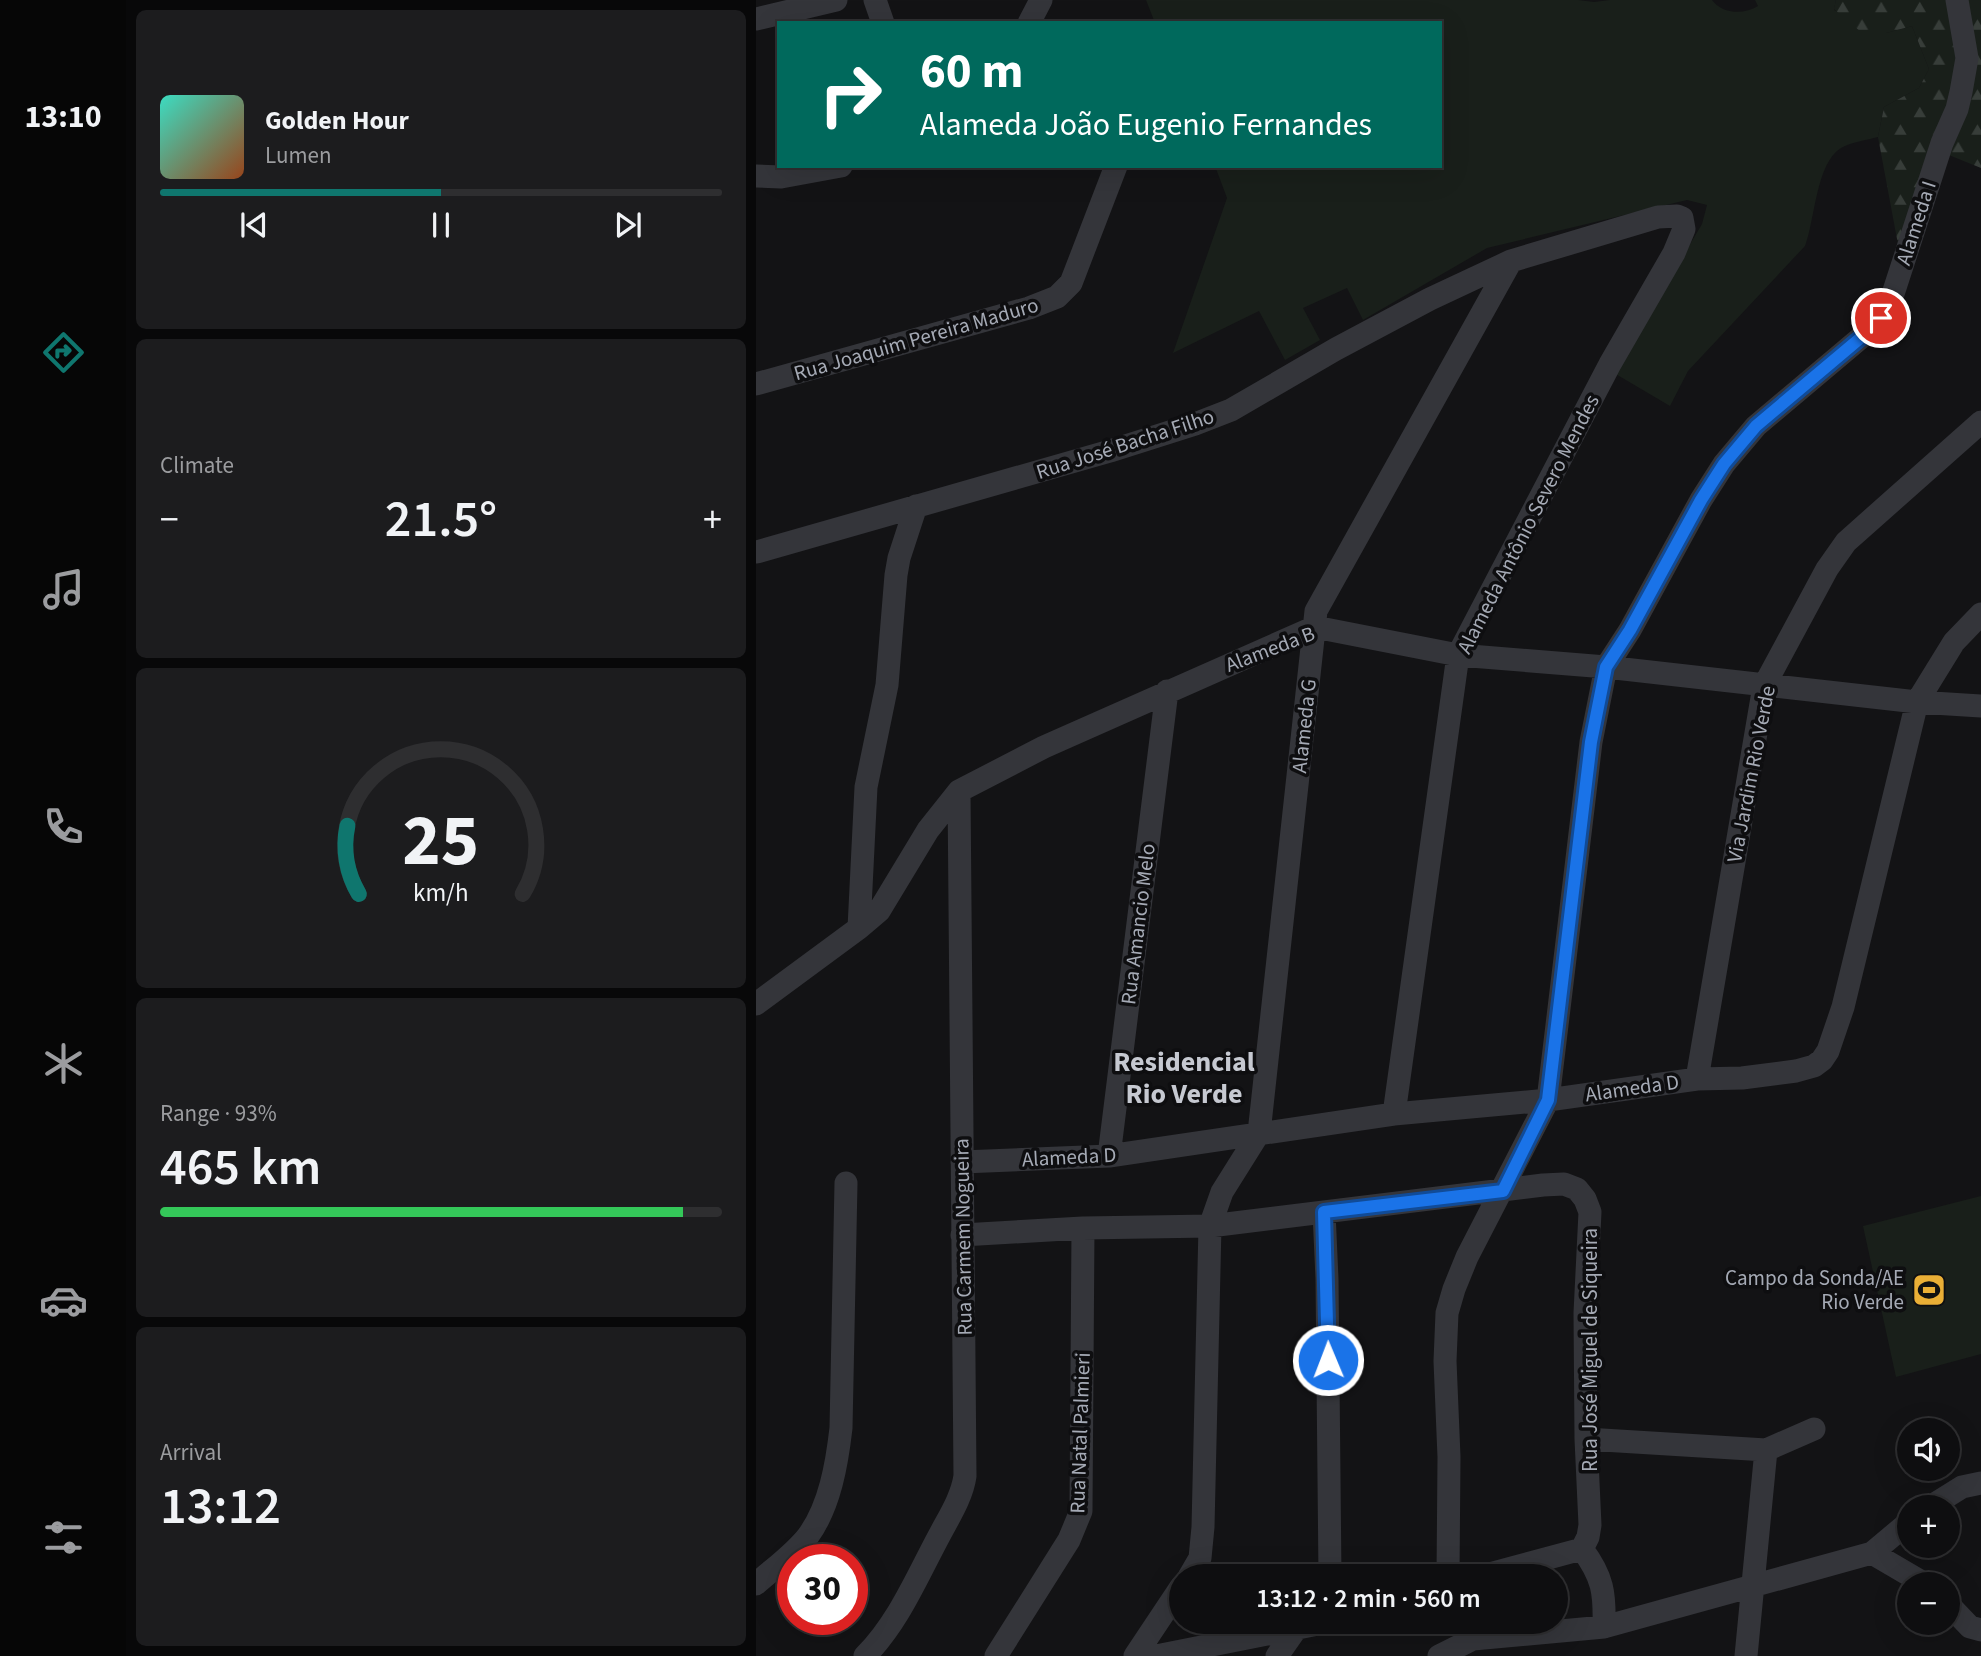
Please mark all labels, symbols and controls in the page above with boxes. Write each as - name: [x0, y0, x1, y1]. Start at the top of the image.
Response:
- text: 60 m: [920, 37, 1024, 107]
- icon: right: [805, 49, 896, 140]
- text: 13:10: [24, 94, 102, 140]
- text: Golden Hour: [265, 102, 409, 139]
- text: Alameda João Eugenio Fernandes: [920, 102, 1372, 148]
- text: Lumen: [265, 139, 332, 172]
- street label: Alameda I: [1888, 177, 1944, 269]
- icon: previous: [235, 206, 273, 244]
- icon: pause: [422, 206, 460, 244]
- icon: next: [609, 206, 647, 244]
- pin: [1851, 288, 1911, 348]
- street label: Rua Joaquim Pereira Maduro: [790, 290, 1042, 388]
- icon: arrive: [1862, 299, 1900, 337]
- icon: directions: [39, 328, 88, 377]
- street label: Alameda Antônio Severo Mendes: [1449, 389, 1607, 659]
- street label: Rua José Bacha Filho: [1032, 401, 1218, 487]
- text: Climate: [160, 449, 234, 482]
- text: 21.5°: [385, 483, 497, 557]
- text: −: [160, 493, 179, 547]
- text: +: [703, 493, 722, 547]
- icon: music: [39, 565, 88, 614]
- street label: Alameda B: [1221, 618, 1319, 680]
- street label: Alameda G: [1284, 677, 1324, 775]
- street label: Via Jardim Rio Verde: [1719, 683, 1783, 865]
- text: 25: [403, 789, 479, 893]
- icon: phone: [39, 802, 88, 851]
- street label: Rua Amancio Melo: [1113, 842, 1163, 1006]
- text: km/h: [413, 875, 469, 911]
- icon: climate: [39, 1039, 88, 1088]
- district label: Residencial Rio Verde: [1113, 1042, 1255, 1114]
- street label: Alameda D: [1583, 1067, 1681, 1109]
- text: Range · 93%: [160, 1097, 277, 1130]
- text: 465 km: [160, 1131, 321, 1205]
- street label: Rua Carmem Nogueira: [946, 1138, 980, 1336]
- street label: Alameda D: [1021, 1140, 1117, 1174]
- street label: Rua José Miguel de Siqueira: [1575, 1228, 1605, 1472]
- place label: Campo da Sonda/AE Rio Verde: [1725, 1263, 1904, 1317]
- sports icon: Campo da Sonda/AE Rio Verde: [1910, 1271, 1948, 1309]
- icon: car: [39, 1276, 88, 1325]
- position arrow: [1291, 1323, 1365, 1397]
- street label: Rua Natal Palmieri: [1062, 1352, 1098, 1514]
- map controls: [1897, 1418, 1960, 1635]
- button: sound: [1897, 1418, 1960, 1481]
- text: Arrival: [160, 1436, 222, 1469]
- text: 13:12: [160, 1470, 281, 1544]
- button: +: [1897, 1495, 1960, 1558]
- icon: filters: [39, 1513, 88, 1562]
- speed limit sign: 30: [777, 1544, 868, 1635]
- button: −: [1897, 1572, 1960, 1635]
- text: 13:12 · 2 min · 560 m: [1256, 1580, 1481, 1617]

